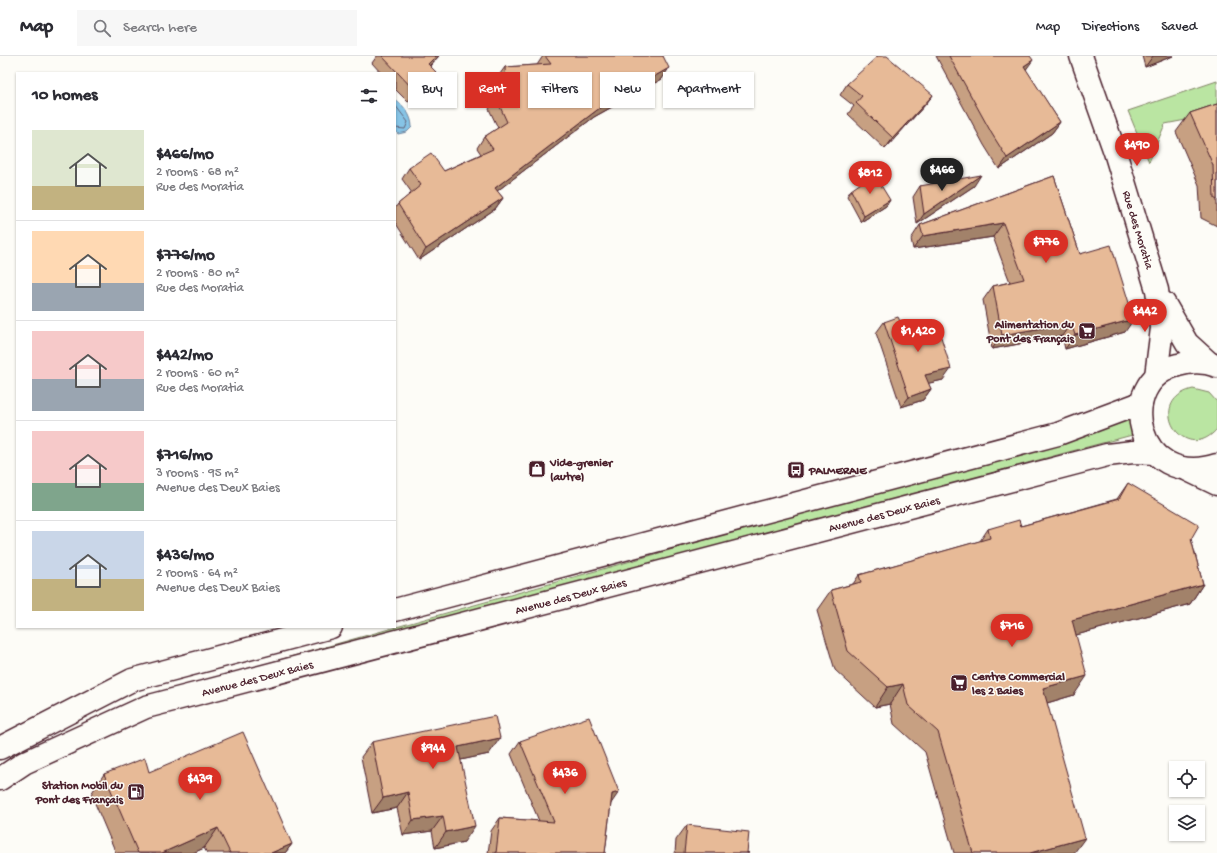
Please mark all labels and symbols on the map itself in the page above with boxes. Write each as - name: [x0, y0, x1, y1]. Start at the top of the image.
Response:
- pin: $490: [1113, 133, 1161, 167]
- pin: $466: [918, 158, 966, 192]
- pin: $812: [846, 161, 894, 195]
- street label: Rue des Moratia: [1118, 189, 1155, 271]
- pin: $776: [1022, 230, 1070, 264]
- pin: $442: [1121, 299, 1169, 333]
- pin: $1,420: [885, 319, 951, 353]
- place label: Alimentation du Pont des Français: [986, 319, 1075, 347]
- supermarket icon: Alimentation du Pont des Français: [1077, 321, 1097, 341]
- place label: Vide-grenier (autre): [549, 457, 614, 485]
- shop icon: Vide-grenier (autre): [527, 459, 547, 479]
- bus stop icon: PALMERAIE: [786, 460, 806, 480]
- place label: PALMERAIE: [808, 465, 868, 479]
- street label: Avenue des Deux Baies: [827, 494, 942, 537]
- street label: Avenue des Deux Baies: [514, 576, 629, 619]
- pin: $716: [988, 614, 1036, 648]
- street label: Avenue des Deux Baies: [201, 658, 315, 701]
- place label: Centre Commercial les 2 Baies: [971, 671, 1065, 699]
- supermarket icon: Centre Commercial les 2 Baies: [949, 673, 969, 693]
- pin: $944: [409, 736, 457, 770]
- pin: $436: [541, 761, 589, 795]
- pin: $439: [176, 767, 224, 801]
- place label: Station Mobil du Pont des Français: [35, 780, 124, 808]
- fuel station icon: Station Mobil du Pont des Français: [126, 782, 146, 802]

